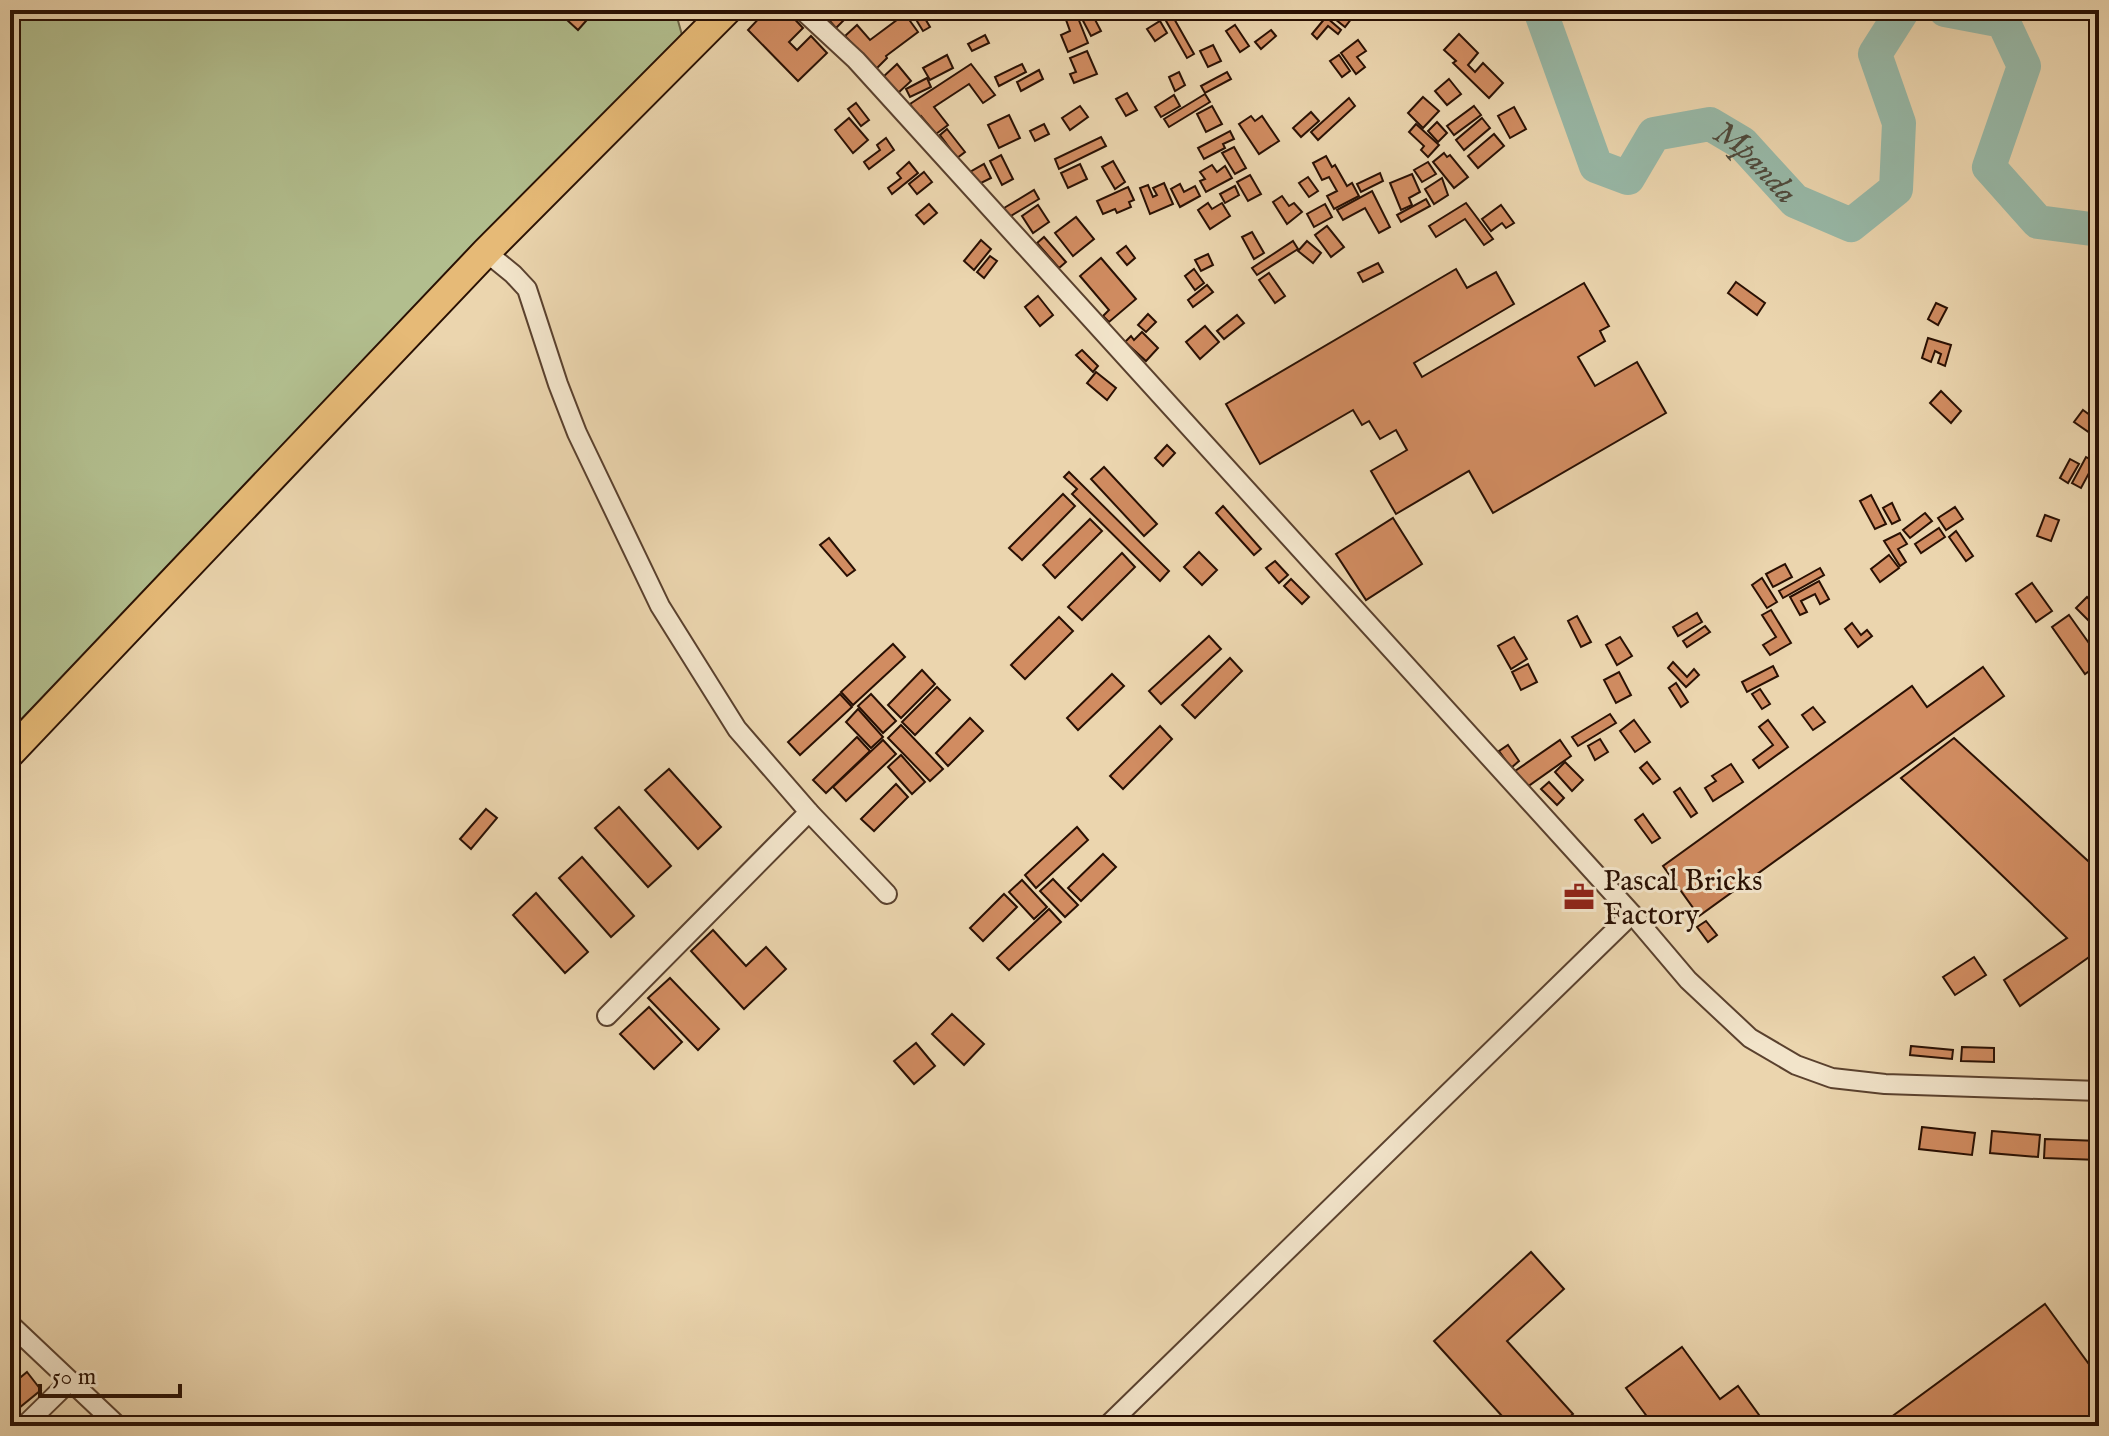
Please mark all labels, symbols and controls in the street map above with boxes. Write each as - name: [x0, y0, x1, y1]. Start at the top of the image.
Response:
- water label: Mpanda: [1706, 113, 1806, 214]
- place label: Pascal Bricks Factory: [1603, 863, 1763, 935]
- office icon: Pascal Bricks Factory: [1562, 880, 1596, 914]
- scale bar: [40, 1348, 180, 1398]
- text: 50 m: [52, 1362, 96, 1393]

